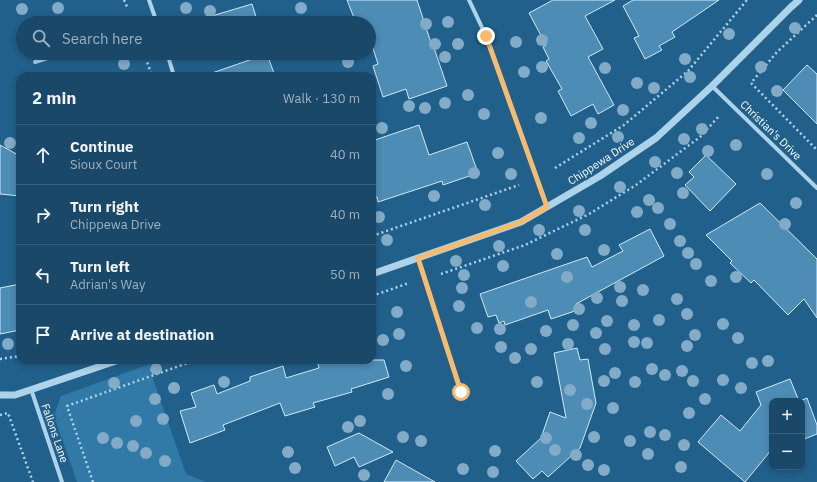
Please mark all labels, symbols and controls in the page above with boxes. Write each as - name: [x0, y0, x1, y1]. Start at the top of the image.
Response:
- search box: [16, 16, 376, 60]
- icon: search: [30, 27, 52, 49]
- route end: [477, 27, 495, 45]
- text: Search here: [62, 29, 142, 48]
- text: 2 min: [32, 87, 76, 109]
- text: Walk · 130 m: [283, 90, 360, 107]
- street label: Christian's Drive: [737, 97, 805, 163]
- street label: Chippewa Drive: [565, 134, 637, 188]
- text: Continue: [70, 137, 134, 156]
- icon: ahead: [32, 144, 54, 166]
- text: 40 m: [330, 146, 360, 163]
- text: Sioux Court: [70, 156, 137, 173]
- text: Turn right: [70, 197, 139, 216]
- icon: right: [32, 204, 54, 226]
- text: 40 m: [330, 206, 360, 223]
- text: Chippewa Drive: [70, 216, 161, 233]
- text: Turn left: [70, 257, 130, 276]
- icon: left: [32, 264, 54, 286]
- text: 50 m: [330, 266, 360, 283]
- text: Adrian's Way: [70, 276, 145, 293]
- icon: arrive: [32, 324, 54, 346]
- text: Arrive at destination: [70, 325, 214, 344]
- route start: [452, 383, 470, 401]
- map controls: [769, 398, 805, 470]
- button: +: [769, 398, 805, 434]
- street label: Fallons Lane: [38, 402, 72, 464]
- button: −: [769, 434, 805, 470]

